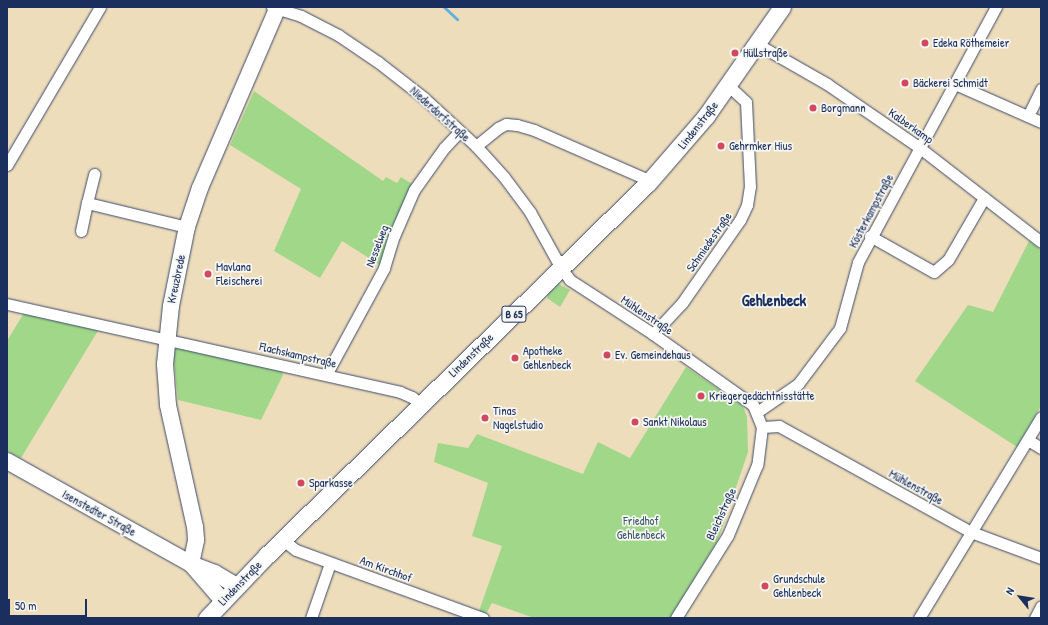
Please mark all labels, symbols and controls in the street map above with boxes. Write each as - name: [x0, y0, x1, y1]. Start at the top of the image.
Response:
- place label: Edeka Röthemeier: [933, 36, 1009, 50]
- marker: Edeka Röthemeier: [920, 38, 930, 48]
- place label: Hüllstraße: [743, 46, 788, 60]
- marker: Hüllstraße: [730, 48, 740, 58]
- place label: Bäckerei Schmidt: [913, 76, 988, 90]
- marker: Bäckerei Schmidt: [900, 78, 910, 88]
- street label: Niederdorfstraße: [407, 83, 473, 145]
- street label: Lindenstraße: [675, 98, 721, 152]
- place label: Borgmann: [821, 101, 866, 115]
- marker: Borgmann: [808, 103, 818, 113]
- street label: Kalberkamp: [886, 105, 936, 147]
- place label: Gehrmker Hius: [729, 139, 792, 153]
- marker: Gehrmker Hius: [716, 141, 726, 151]
- street label: Kösterkampstraße: [846, 172, 896, 250]
- street label: Schmiedestraße: [683, 209, 735, 275]
- street label: Nesselweg: [362, 223, 392, 269]
- street label: Kreuzbrede: [164, 253, 188, 305]
- place label: Mavlana Fleischerei: [216, 260, 262, 288]
- marker: Mavlana Fleischerei: [203, 269, 213, 279]
- district label: Gehlenbeck: [742, 290, 806, 310]
- street label: Mühlenstraße: [618, 292, 676, 338]
- road number: B 65: [501, 305, 527, 323]
- street label: Lindenstraße: [446, 330, 496, 380]
- street label: Flachskampstraße: [258, 339, 338, 371]
- place label: Apotheke Gehlenbeck: [523, 344, 571, 372]
- place label: Ev. Gemeindehaus: [615, 348, 691, 362]
- marker: Ev. Gemeindehaus: [602, 350, 612, 360]
- marker: Apotheke Gehlenbeck: [510, 353, 520, 363]
- place label: Kriegergedächtnisstätte: [709, 389, 815, 403]
- marker: Kriegergedächtnisstätte: [696, 391, 706, 401]
- place label: Tinas Nagelstudio: [493, 404, 543, 432]
- marker: Tinas Nagelstudio: [480, 413, 490, 423]
- place label: Sankt Nikolaus: [643, 415, 707, 429]
- marker: Sankt Nikolaus: [630, 417, 640, 427]
- street label: Mühlenstraße: [886, 466, 946, 508]
- place label: Sparkasse: [309, 476, 353, 490]
- marker: Sparkasse: [296, 478, 306, 488]
- street label: Bleichstraße: [703, 486, 739, 542]
- street label: Isenstedter Straße: [60, 487, 138, 539]
- park label: Friedhof Gehlenbeck: [617, 514, 665, 542]
- street label: Am Kirchhof: [358, 553, 414, 585]
- street label: Lindenstraße: [215, 558, 265, 608]
- place label: Grundschule Gehlenbeck: [773, 572, 825, 600]
- north arrow: [1000, 577, 1040, 617]
- marker: Grundschule Gehlenbeck: [760, 581, 770, 591]
- text: N: [1002, 585, 1017, 597]
- scale bar: [10, 591, 89, 617]
- text: 50 m: [15, 597, 36, 614]

